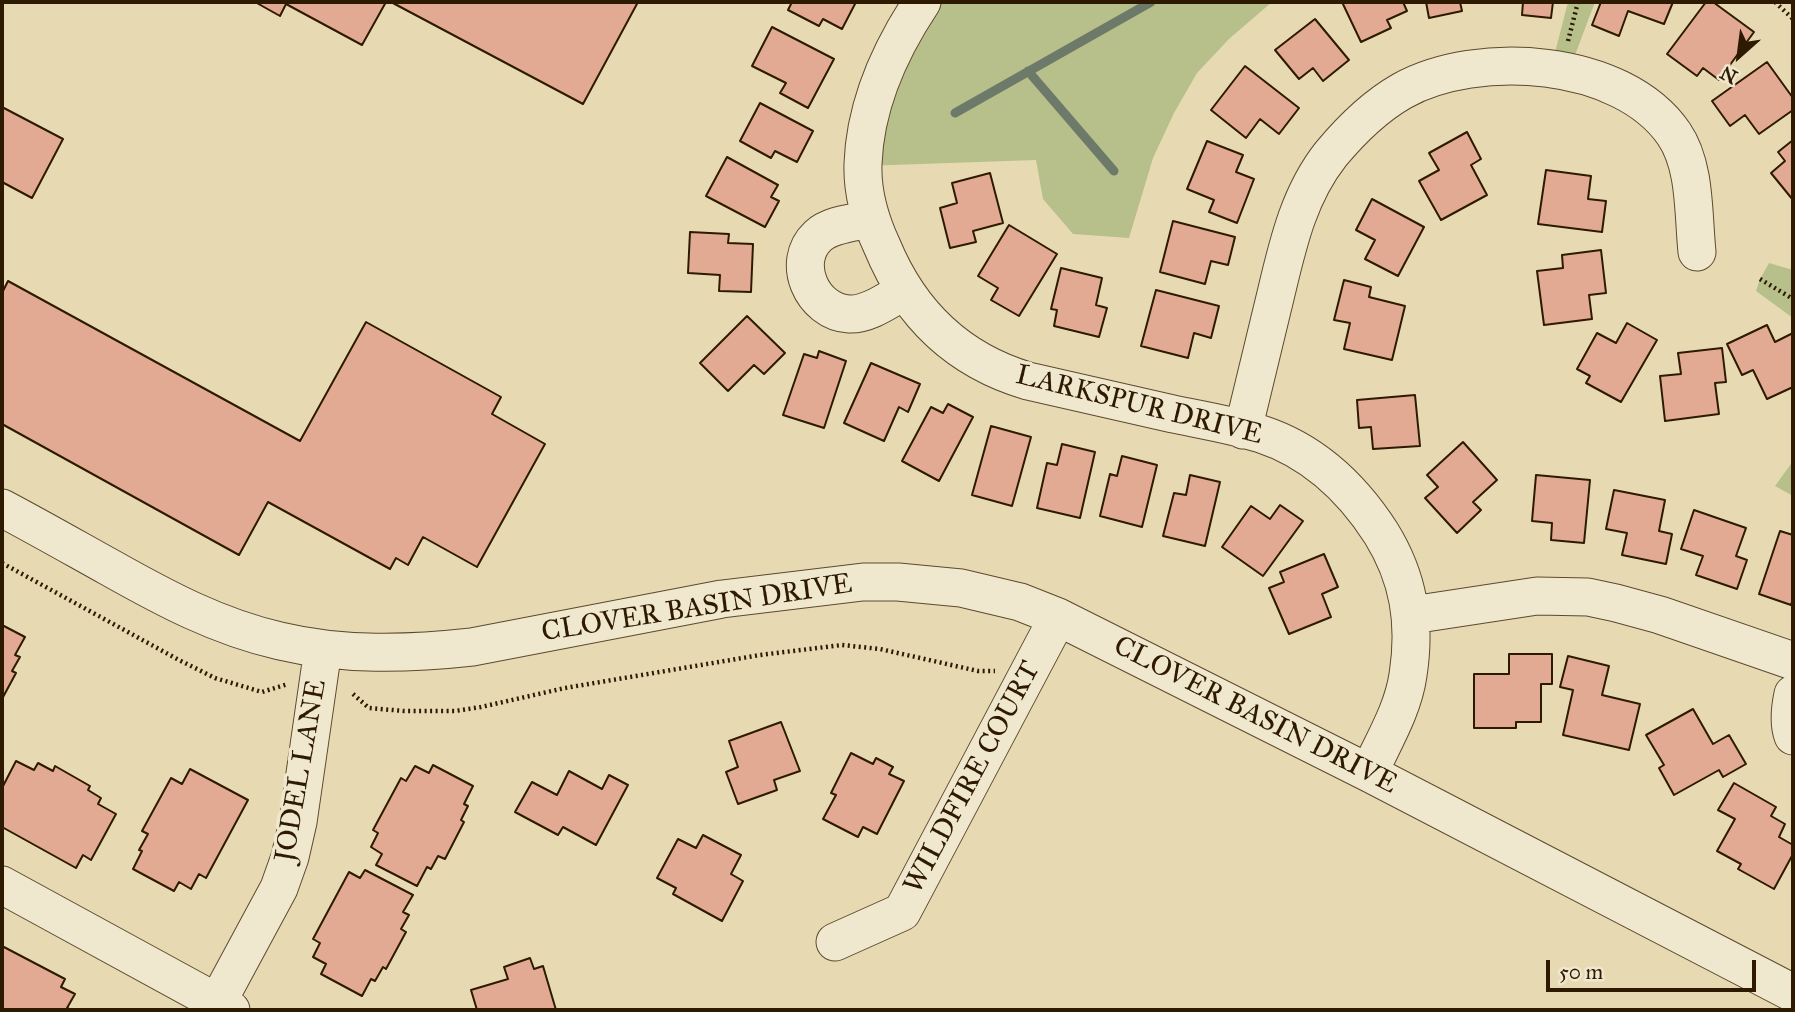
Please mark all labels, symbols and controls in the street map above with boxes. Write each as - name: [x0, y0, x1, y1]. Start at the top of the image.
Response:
- north arrow: [1704, 21, 1774, 91]
- text: N: [1716, 61, 1741, 89]
- street label: LARKSPUR DRIVE: [1012, 359, 1266, 453]
- street label: CLOVER BASIN DRIVE: [539, 568, 855, 650]
- street label: CLOVER BASIN DRIVE: [1108, 630, 1402, 802]
- street label: WILDFIRE COURT: [898, 656, 1048, 900]
- street label: JODEL LANE: [269, 677, 335, 865]
- scale bar: [1550, 946, 1760, 990]
- text: 50 m: [1559, 959, 1603, 985]

